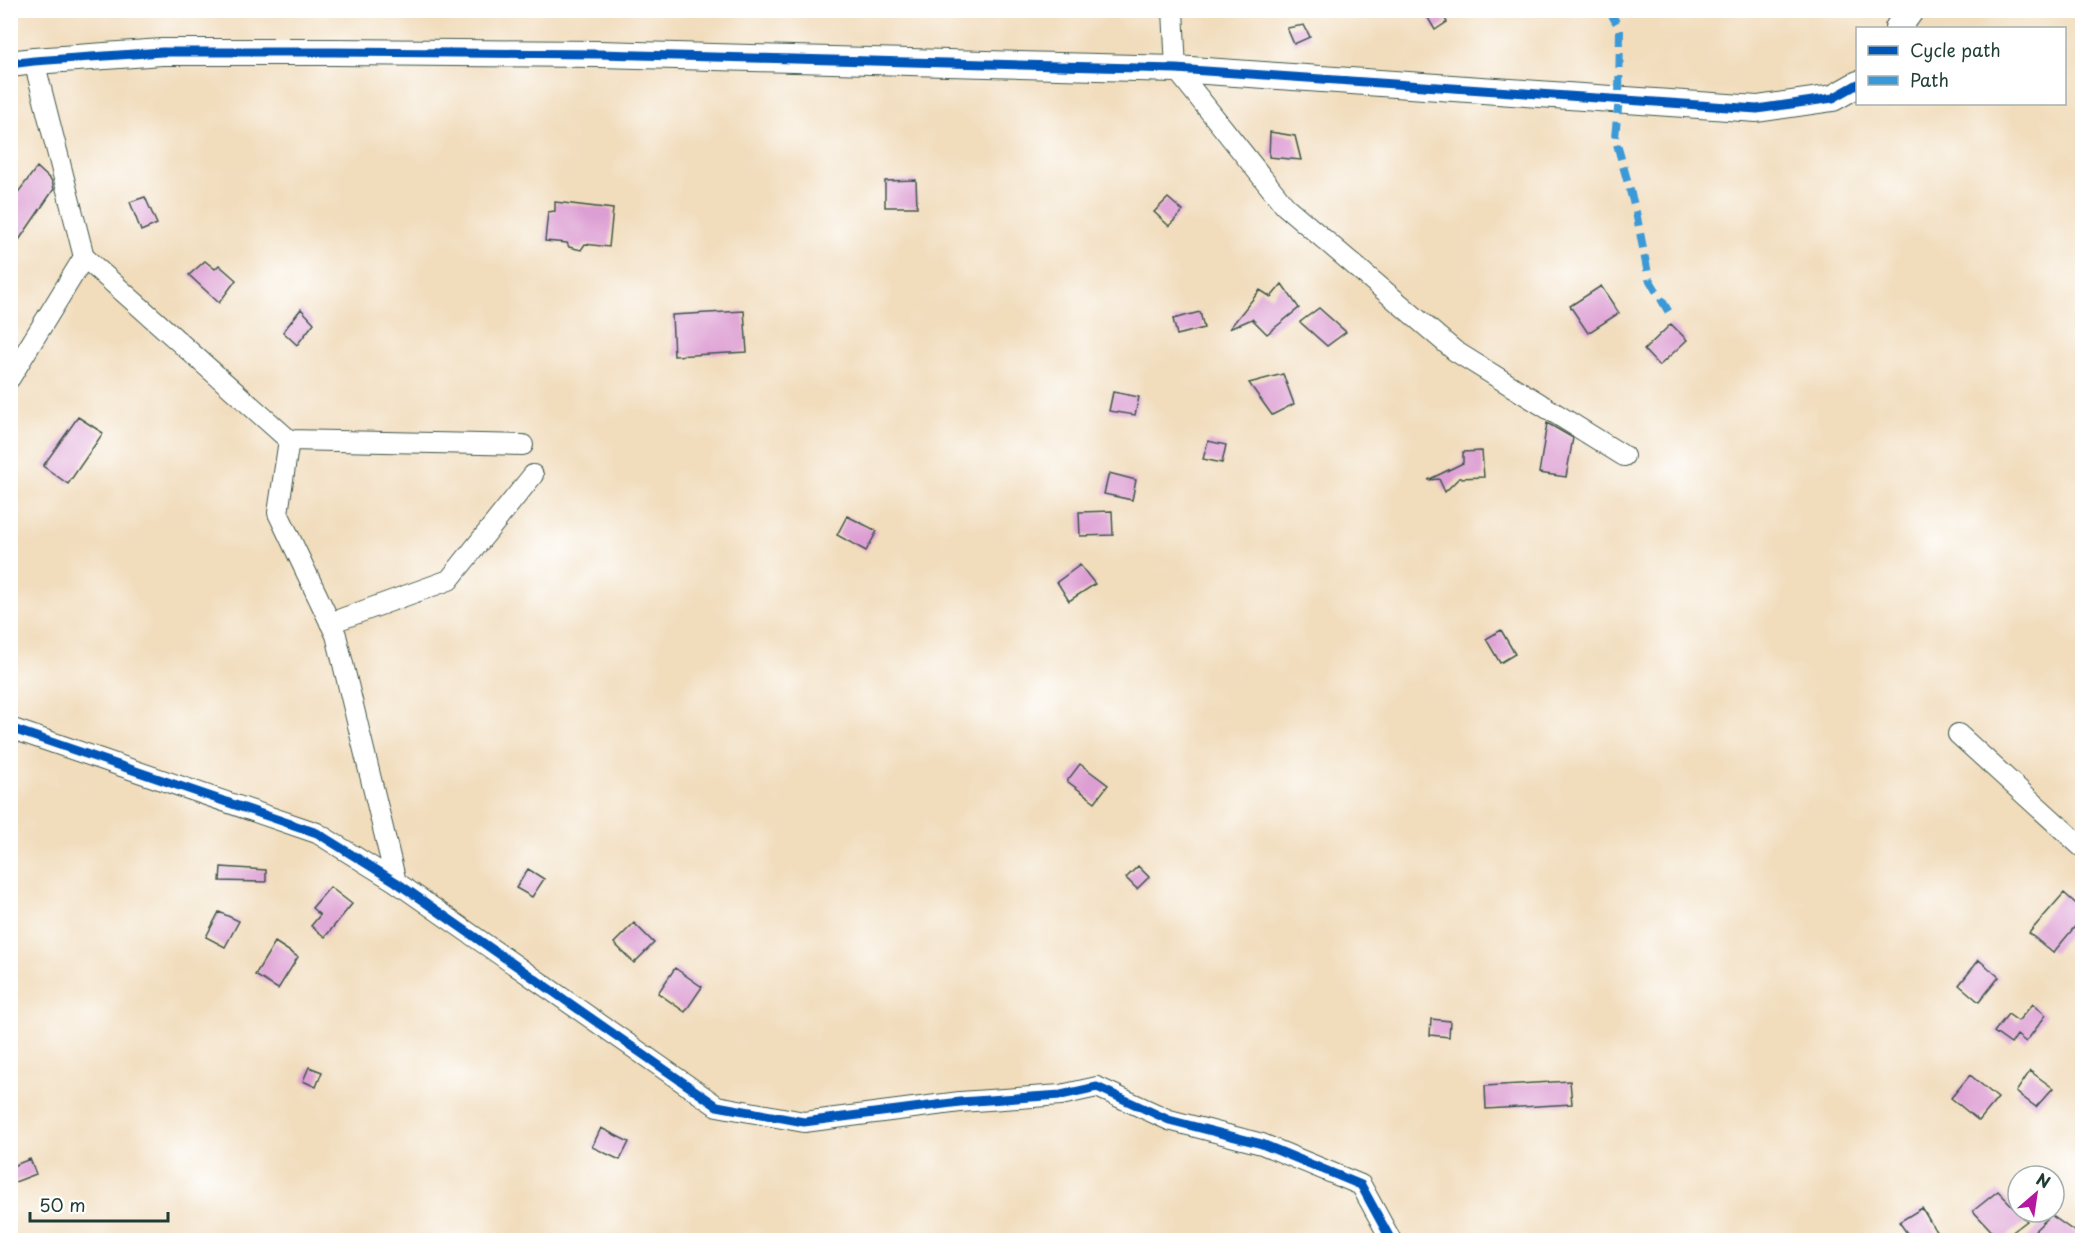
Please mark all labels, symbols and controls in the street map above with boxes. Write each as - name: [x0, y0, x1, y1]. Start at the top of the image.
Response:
- legend: [1856, 27, 2066, 105]
- text: Cycle path: [1910, 36, 2001, 63]
- text: Path: [1910, 66, 1949, 93]
- north arrow: [2006, 1164, 2066, 1224]
- text: N: [2032, 1166, 2055, 1194]
- scale bar: [30, 1185, 168, 1223]
- text: 50 m: [39, 1191, 86, 1218]

